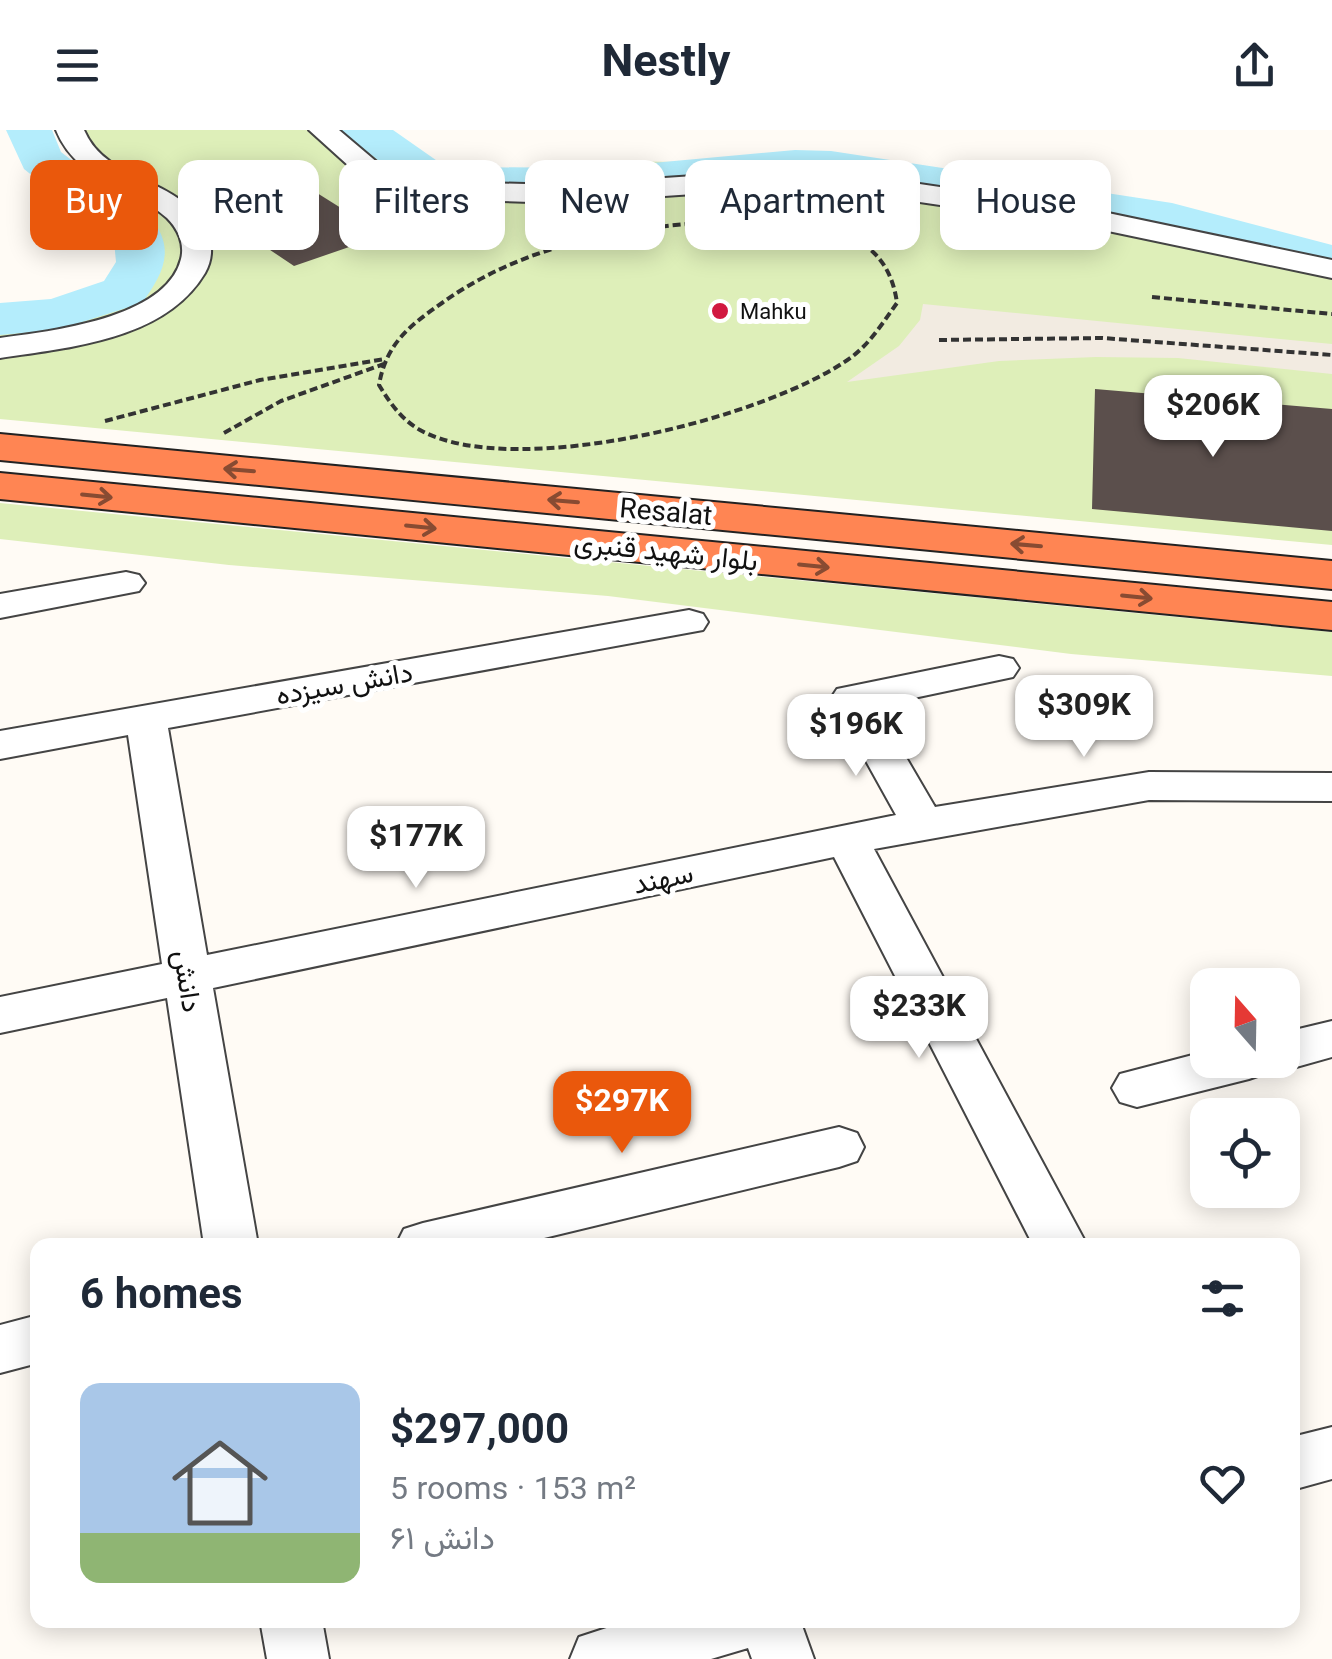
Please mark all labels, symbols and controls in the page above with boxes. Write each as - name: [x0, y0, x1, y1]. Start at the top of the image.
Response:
- text: Nestly: [602, 30, 730, 100]
- icon: menu: [50, 38, 105, 93]
- icon: share: [1227, 38, 1282, 93]
- chip: Buy: [30, 160, 158, 250]
- chip: Rent: [178, 160, 319, 250]
- chip: Filters: [339, 160, 505, 250]
- chip: New: [525, 160, 665, 250]
- chip: Apartment: [685, 160, 920, 250]
- chip: House: [940, 160, 1111, 250]
- place label: Mahku: [740, 296, 807, 331]
- marker: Mahku: [709, 300, 731, 322]
- pin: $206K: [1143, 375, 1283, 460]
- text: $206K: [1166, 382, 1260, 432]
- one-way arrow: [224, 461, 256, 480]
- one-way arrow: [80, 487, 113, 506]
- street label: Resalat: [618, 488, 714, 540]
- one-way arrow: [547, 491, 580, 510]
- one-way arrow: [404, 518, 436, 537]
- street label: بلوار شهید قنبری: [572, 522, 760, 585]
- one-way arrow: [1010, 536, 1042, 555]
- one-way arrow: [797, 556, 829, 575]
- one-way arrow: [1121, 588, 1153, 607]
- street label: دانش سیزده: [273, 652, 416, 720]
- pin: $309K: [1014, 675, 1154, 760]
- text: $309K: [1037, 682, 1131, 732]
- pin: $196K: [786, 694, 926, 779]
- text: $196K: [809, 701, 903, 751]
- pin: $177K: [346, 806, 486, 891]
- text: $177K: [369, 813, 463, 863]
- street label: سهند: [630, 853, 698, 909]
- street label: دانش: [158, 947, 212, 1016]
- north arrow: [1190, 968, 1300, 1078]
- map controls: [1190, 968, 1300, 1208]
- pin: $233K: [849, 976, 989, 1061]
- text: $233K: [872, 983, 966, 1033]
- pin: $297K: [552, 1071, 692, 1156]
- text: $297K: [575, 1078, 669, 1128]
- button: locate: [1190, 1098, 1300, 1208]
- text: 6 homes: [80, 1265, 243, 1331]
- icon: filters: [1195, 1271, 1250, 1326]
- text: $297,000: [390, 1400, 569, 1466]
- icon: home: [160, 1423, 280, 1543]
- icon: heart: [1195, 1456, 1250, 1511]
- text: 5 rooms · 153 m²: [390, 1466, 636, 1516]
- text: دانش ۶۱: [390, 1516, 495, 1566]

